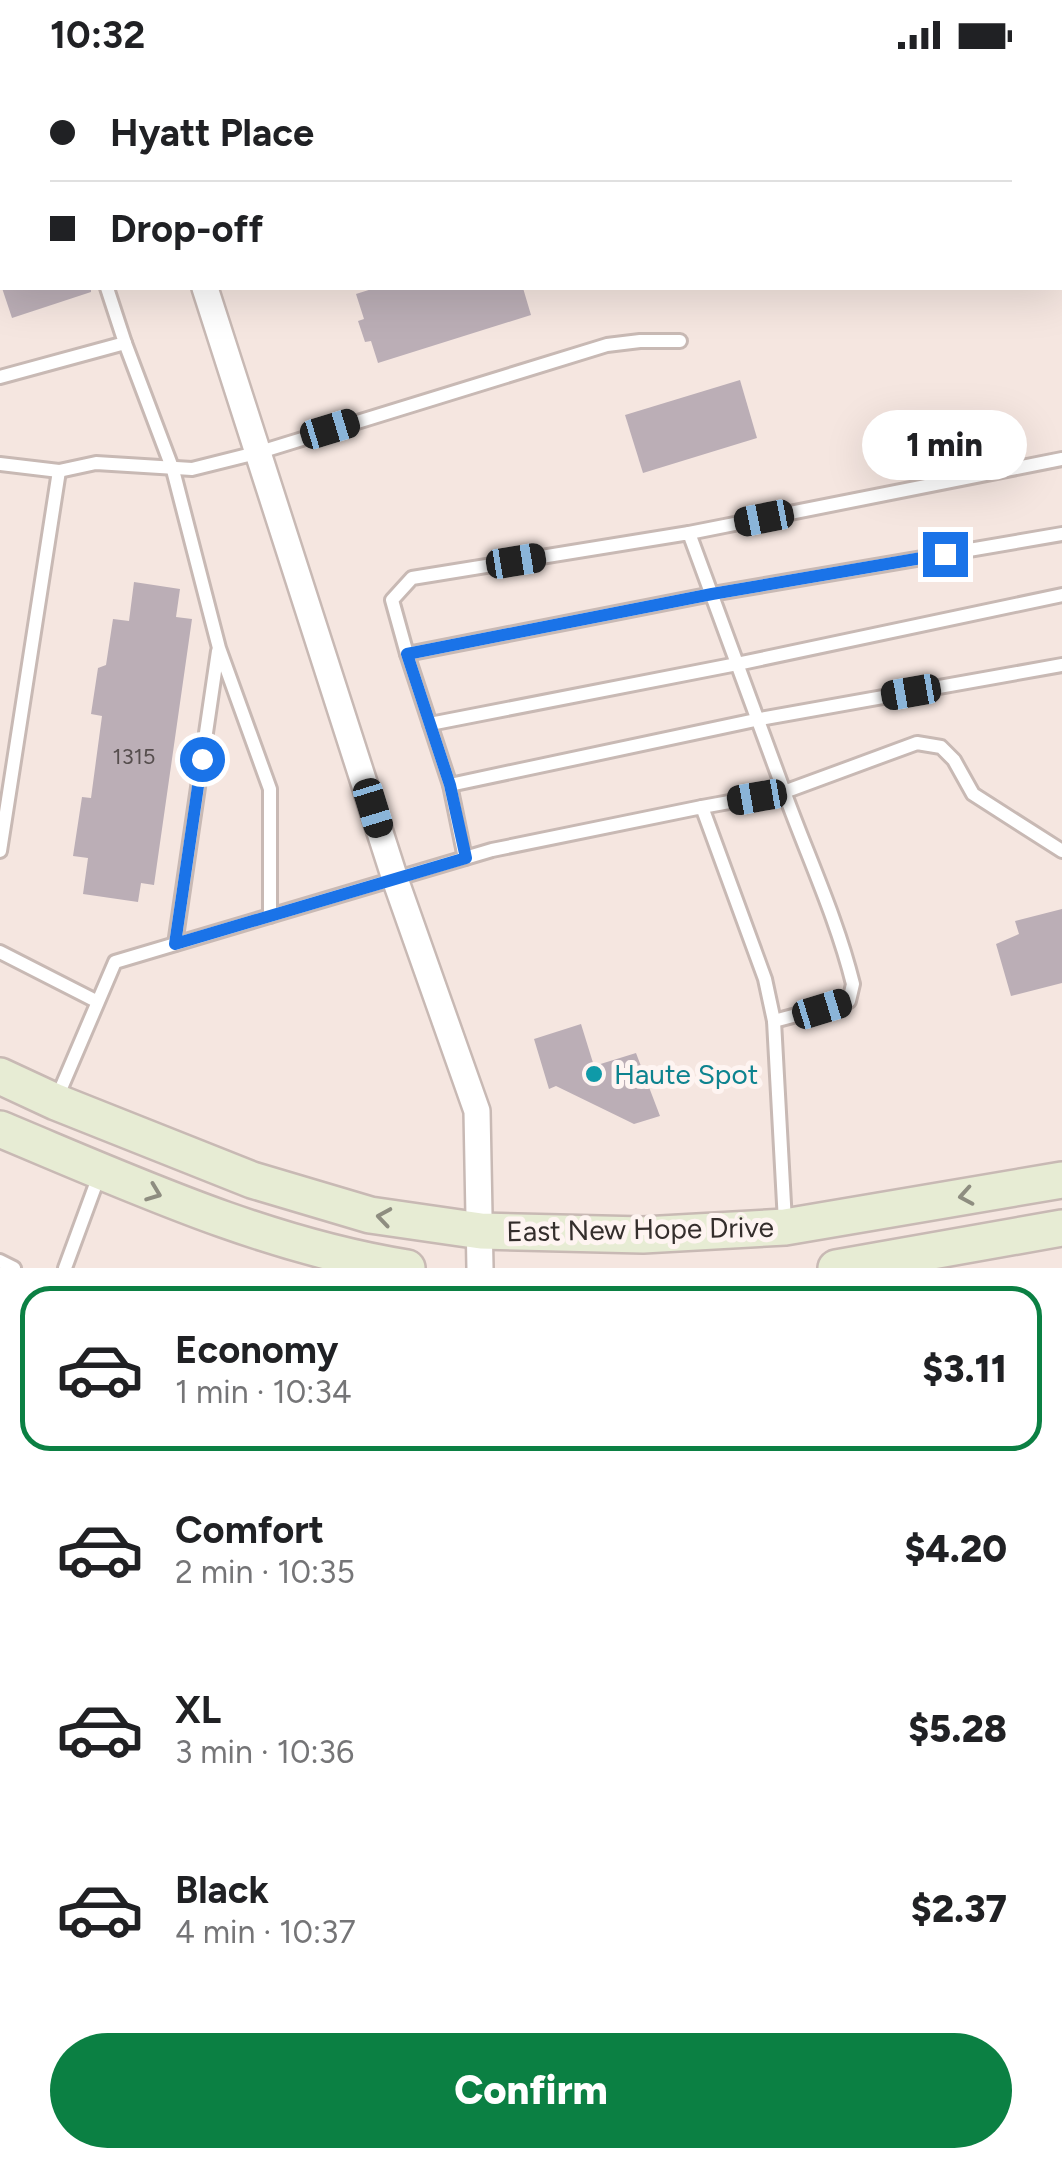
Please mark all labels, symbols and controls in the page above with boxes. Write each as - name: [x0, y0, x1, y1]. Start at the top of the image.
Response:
- text: 10:32: [50, 12, 145, 58]
- text: Hyatt Place: [110, 110, 314, 156]
- text: Drop-off: [110, 206, 263, 252]
- car: [297, 406, 363, 452]
- callout: 1 min: [862, 409, 1028, 479]
- text: 1 min: [906, 426, 983, 464]
- car: [732, 498, 796, 538]
- route end: [923, 532, 968, 577]
- car: [484, 541, 548, 581]
- car: [879, 672, 943, 712]
- route start: [180, 737, 225, 782]
- house number: 1315: [113, 743, 155, 770]
- car: [350, 775, 396, 841]
- car: [725, 777, 789, 817]
- car: [789, 986, 855, 1032]
- place label: Haute Spot: [614, 1057, 758, 1091]
- marker: Haute Spot: [583, 1063, 605, 1085]
- one-way arrow: [145, 1182, 162, 1202]
- one-way arrow: [958, 1185, 974, 1206]
- one-way arrow: [376, 1207, 393, 1228]
- street label: East New Hope Drive: [506, 1210, 774, 1248]
- icon: car: [55, 1324, 145, 1414]
- text: Economy: [175, 1327, 338, 1373]
- text: $3.11: [922, 1346, 1007, 1392]
- text: 1 min · 10:34: [175, 1373, 352, 1411]
- icon: car: [55, 1504, 145, 1594]
- text: Comfort: [175, 1507, 324, 1553]
- text: $4.20: [905, 1526, 1007, 1572]
- text: 2 min · 10:35: [175, 1553, 355, 1591]
- icon: car: [55, 1684, 145, 1774]
- text: XL: [175, 1687, 221, 1733]
- text: $5.28: [908, 1706, 1007, 1752]
- text: 3 min · 10:36: [175, 1733, 354, 1771]
- icon: car: [55, 1864, 145, 1954]
- text: Black: [175, 1867, 269, 1913]
- text: $2.37: [911, 1886, 1007, 1932]
- text: 4 min · 10:37: [175, 1913, 356, 1951]
- button: Confirm: [50, 2033, 1012, 2148]

